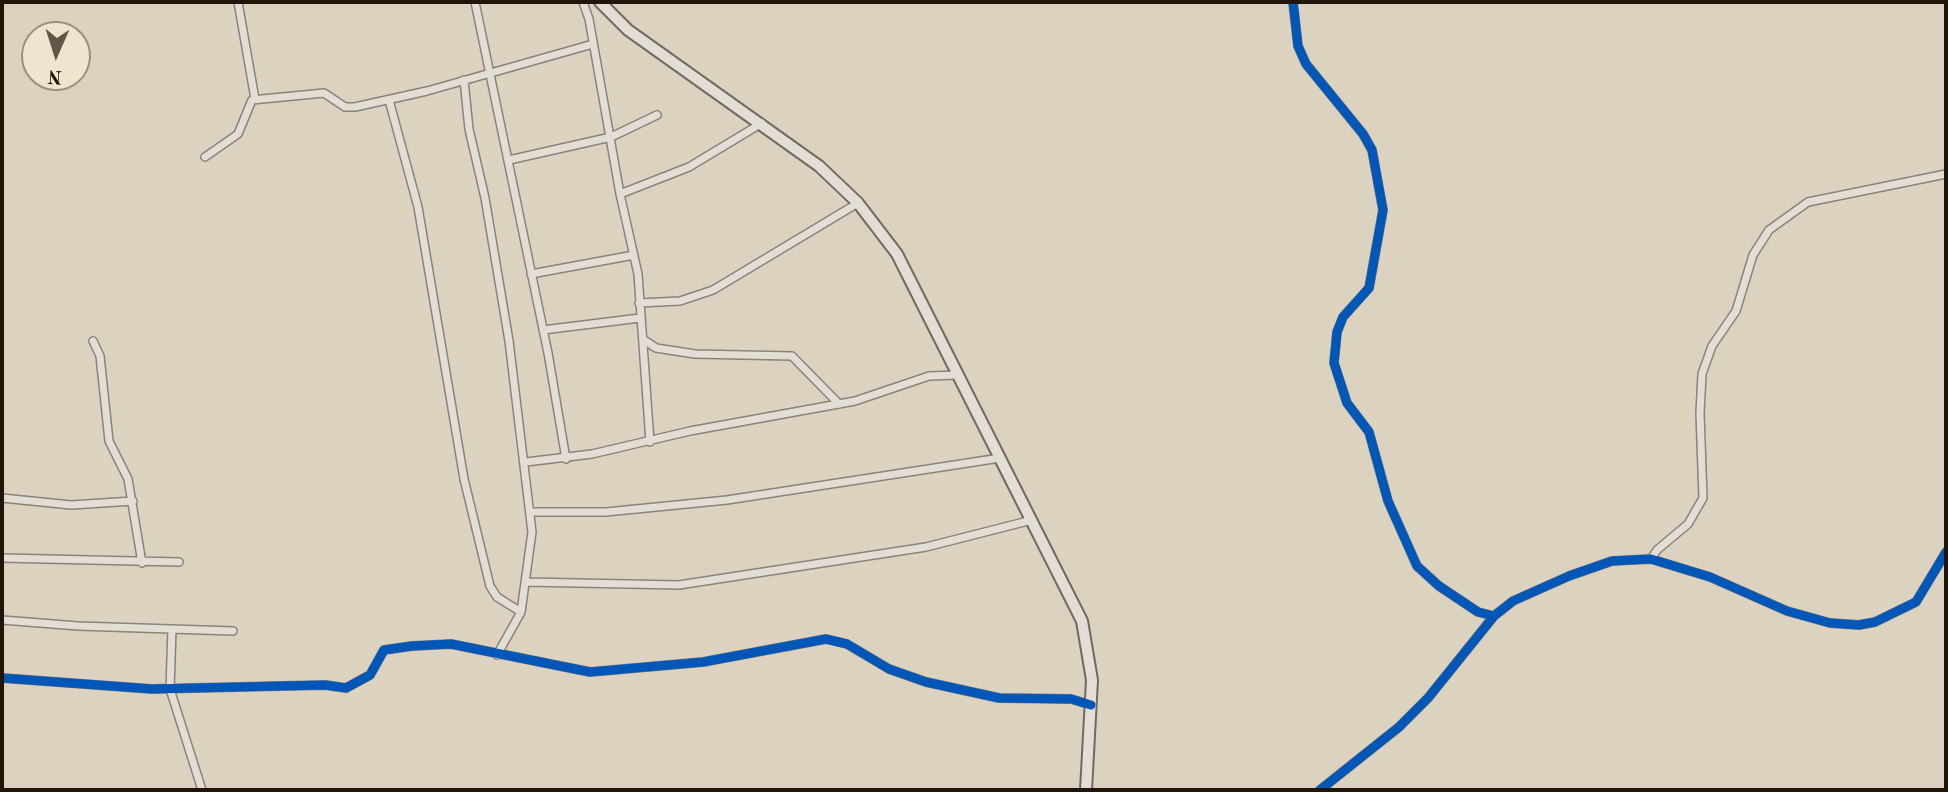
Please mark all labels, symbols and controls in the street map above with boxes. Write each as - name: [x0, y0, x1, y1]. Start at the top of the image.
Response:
- north arrow: [21, 21, 91, 91]
- text: N: [47, 66, 63, 85]

